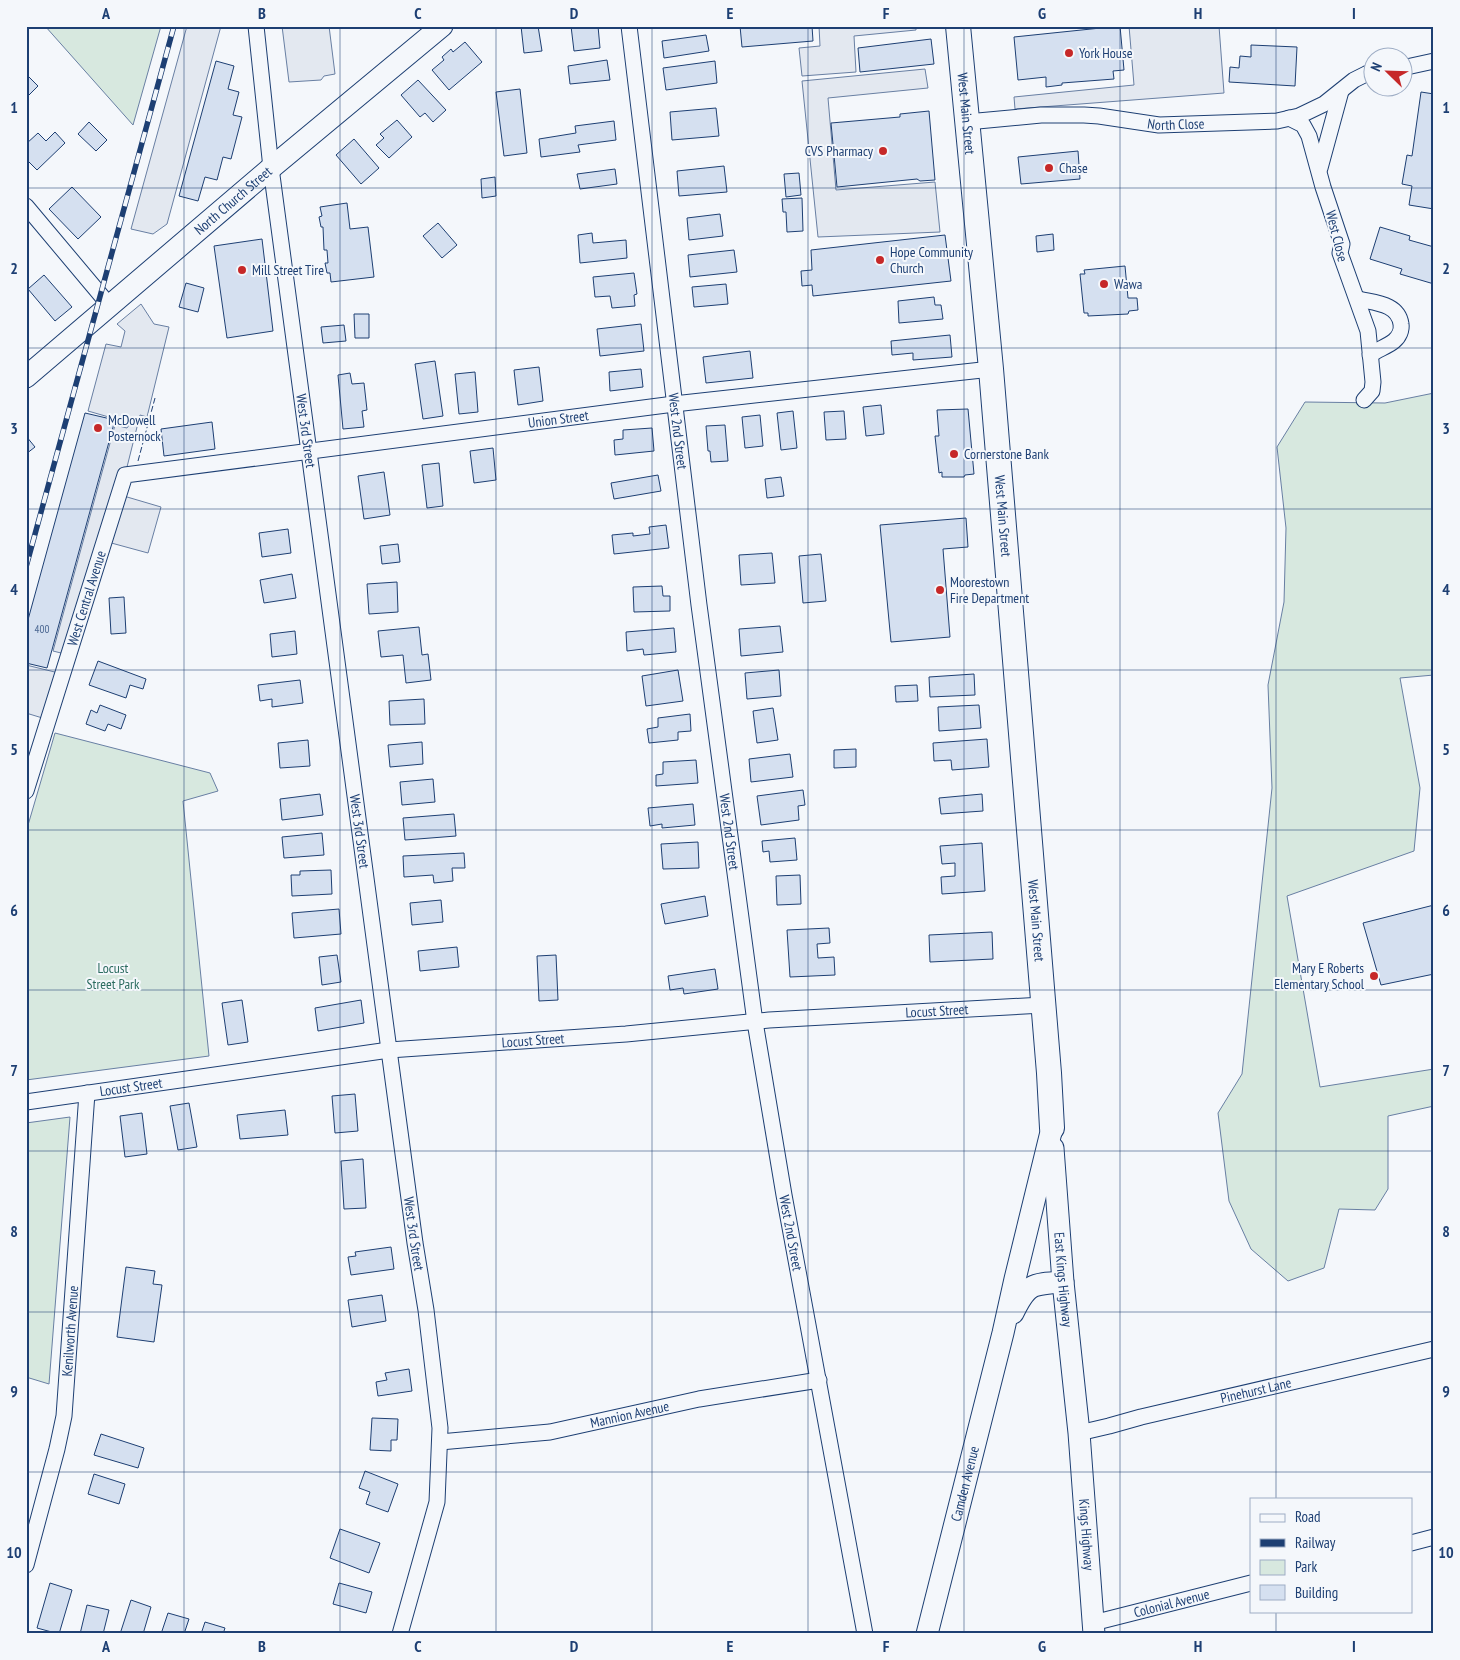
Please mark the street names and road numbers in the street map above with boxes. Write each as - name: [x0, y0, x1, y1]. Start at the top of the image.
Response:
- street label: West Main Street: [954, 72, 979, 155]
- street label: North Close: [1146, 114, 1205, 134]
- street label: North Church Street: [190, 162, 276, 239]
- street label: West Close: [1322, 208, 1352, 264]
- street label: West 2nd Street: [664, 392, 692, 470]
- street label: West 3rd Street: [292, 393, 320, 469]
- street label: Union Street: [527, 406, 590, 432]
- street label: West Main Street: [991, 474, 1015, 558]
- street label: West Central Avenue: [63, 548, 110, 648]
- street label: West 2nd Street: [715, 792, 744, 871]
- street label: West 3rd Street: [346, 793, 374, 870]
- street label: West Main Street: [1024, 879, 1049, 962]
- street label: Locust Street: [905, 1000, 969, 1022]
- street label: Locust Street: [501, 1029, 565, 1051]
- street label: Locust Street: [99, 1074, 163, 1100]
- street label: West 2nd Street: [775, 1194, 807, 1273]
- street label: West 3rd Street: [400, 1196, 428, 1272]
- street label: East Kings Highway: [1050, 1232, 1077, 1329]
- street label: Kenilworth Avenue: [58, 1285, 82, 1377]
- street label: Pinehurst Lane: [1219, 1373, 1293, 1407]
- street label: Mannion Avenue: [589, 1397, 671, 1432]
- street label: Camden Avenue: [947, 1444, 983, 1523]
- street label: Kings Highway: [1075, 1498, 1098, 1572]
- street label: Colonial Avenue: [1132, 1585, 1212, 1621]

